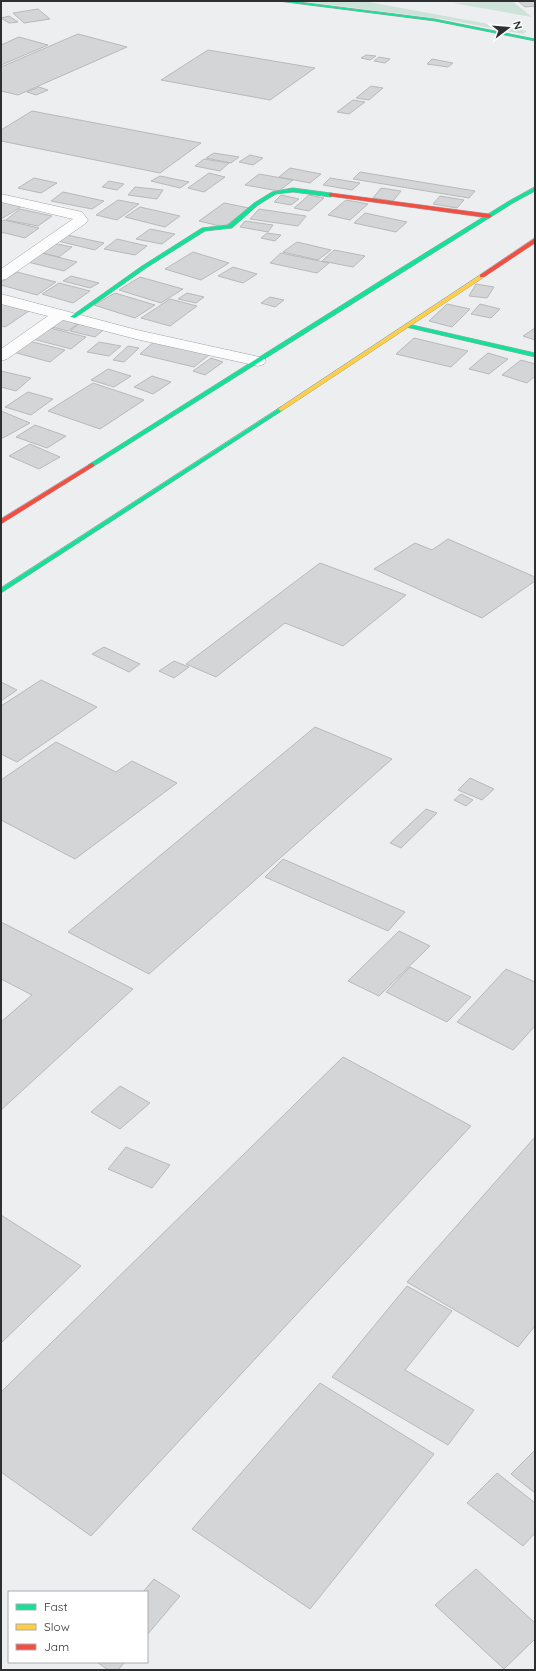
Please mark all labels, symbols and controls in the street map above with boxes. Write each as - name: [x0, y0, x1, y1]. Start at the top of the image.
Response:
- north arrow: [488, 8, 528, 48]
- text: N: [510, 19, 525, 31]
- legend: [8, 1591, 148, 1663]
- text: Fast: [44, 1599, 68, 1614]
- text: Slow: [44, 1619, 70, 1634]
- text: Jam: [44, 1639, 69, 1654]

